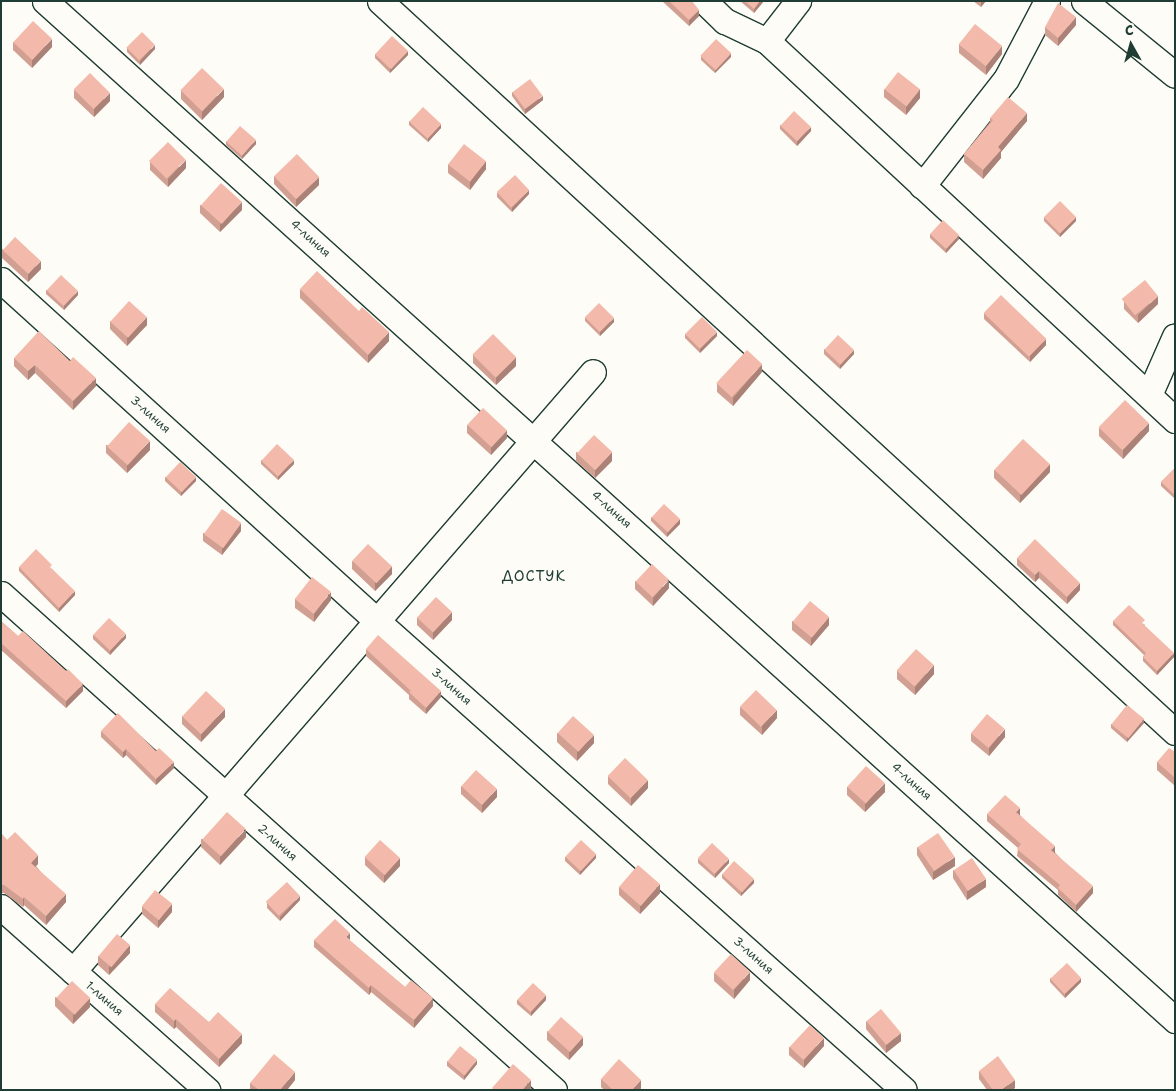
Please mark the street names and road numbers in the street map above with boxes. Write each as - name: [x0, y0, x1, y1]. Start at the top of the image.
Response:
- street label: 4-линия: [287, 217, 333, 261]
- street label: 3-линия: [127, 393, 173, 437]
- street label: 4-линия: [588, 488, 634, 532]
- street label: 3-линия: [428, 665, 474, 709]
- street label: 4-линия: [888, 760, 934, 804]
- street label: 2-линия: [254, 822, 300, 864]
- street label: 3-линия: [730, 934, 776, 978]
- street label: 1-линия: [82, 979, 126, 1019]

